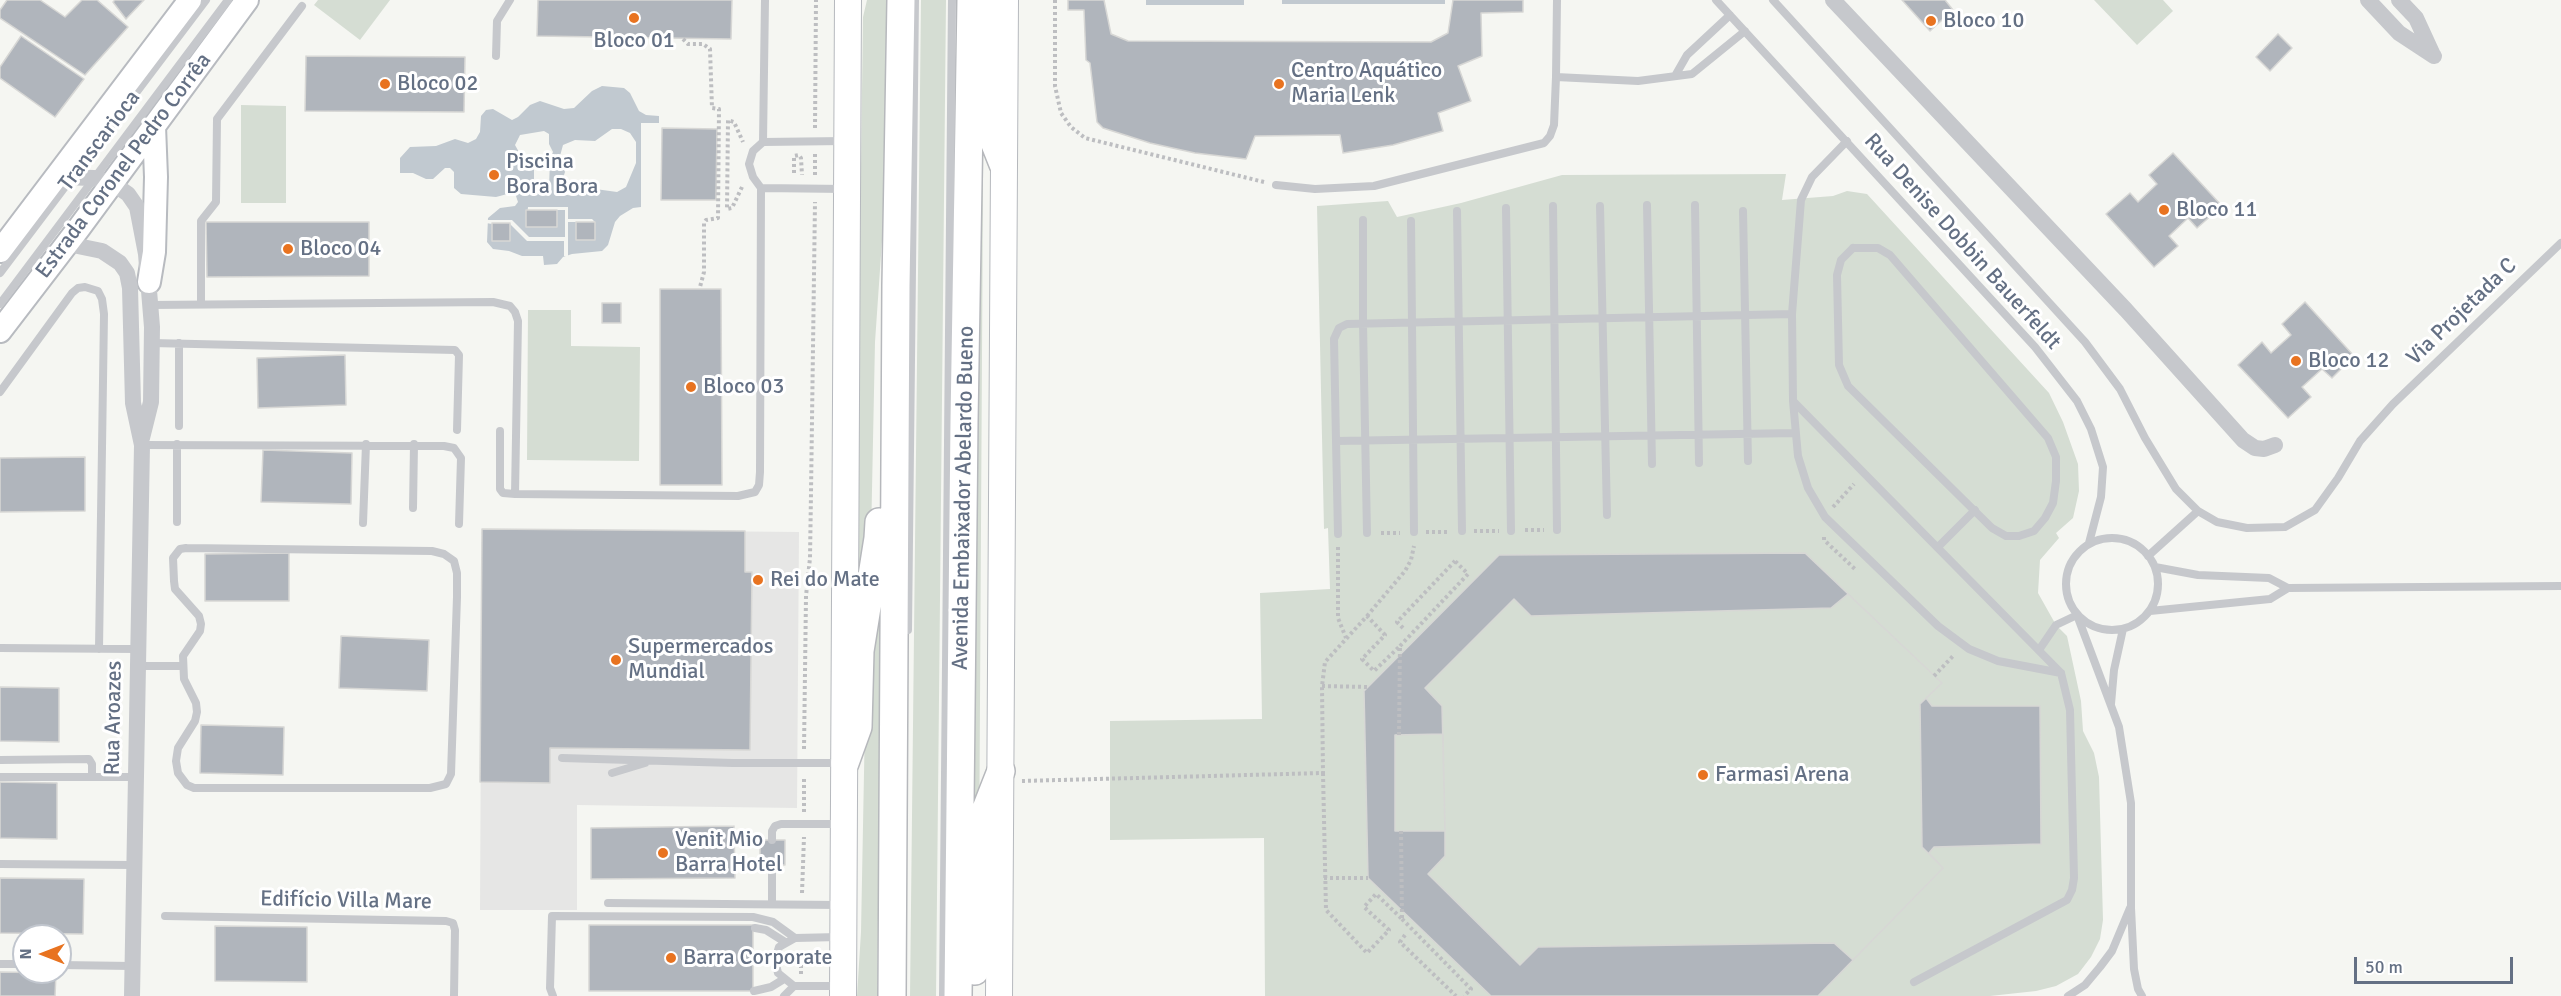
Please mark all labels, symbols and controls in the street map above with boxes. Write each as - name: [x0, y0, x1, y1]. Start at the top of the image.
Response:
- place label: Bloco 10: [1943, 8, 2024, 34]
- marker: Bloco 01: [627, 11, 641, 25]
- marker: Bloco 10: [1924, 14, 1938, 28]
- place label: Bloco 01: [593, 28, 675, 54]
- street label: Estrada Coronel Pedro Corrêa: [31, 48, 217, 284]
- place label: Centro Aquático Maria Lenk: [1291, 58, 1442, 110]
- place label: Bloco 02: [397, 71, 478, 97]
- marker: Bloco 02: [378, 77, 392, 91]
- marker: Centro Aquático Maria Lenk: [1272, 77, 1286, 91]
- street label: Transcarioca: [54, 85, 146, 197]
- street label: Rua Denise Dobbin Bauerfeldt: [1858, 129, 2066, 355]
- place label: Piscina Bora Bora: [506, 149, 599, 200]
- marker: Piscina Bora Bora: [487, 168, 501, 182]
- place label: Bloco 11: [2176, 197, 2257, 223]
- marker: Bloco 11: [2157, 203, 2171, 217]
- place label: Bloco 04: [300, 236, 381, 262]
- marker: Bloco 04: [281, 242, 295, 256]
- street label: Via Projetada C: [2402, 253, 2522, 371]
- street label: Avenida Embaixador Abelardo Bueno: [948, 326, 980, 670]
- place label: Bloco 12: [2308, 348, 2389, 374]
- marker: Bloco 12: [2289, 354, 2303, 368]
- place label: Bloco 03: [703, 374, 784, 400]
- marker: Bloco 03: [684, 380, 698, 394]
- place label: Rei do Mate: [770, 567, 880, 593]
- marker: Rei do Mate: [751, 573, 765, 587]
- place label: Supermercados Mundial: [628, 634, 773, 686]
- marker: Supermercados Mundial: [609, 653, 623, 667]
- street label: Rua Aroazes: [100, 660, 128, 776]
- place label: Farmasi Arena: [1715, 762, 1849, 788]
- marker: Farmasi Arena: [1696, 768, 1710, 782]
- place label: Venit Mio Barra Hotel: [675, 827, 783, 878]
- marker: Venit Mio Barra Hotel: [656, 846, 670, 860]
- street label: Edifício Villa Mare: [260, 886, 432, 916]
- north arrow: [12, 924, 72, 984]
- place label: Barra Corporate: [683, 945, 833, 971]
- scale bar: [2357, 945, 2516, 983]
- text: N: [16, 948, 36, 960]
- marker: Barra Corporate: [664, 951, 678, 965]
- text: 50 m: [2365, 956, 2403, 978]

